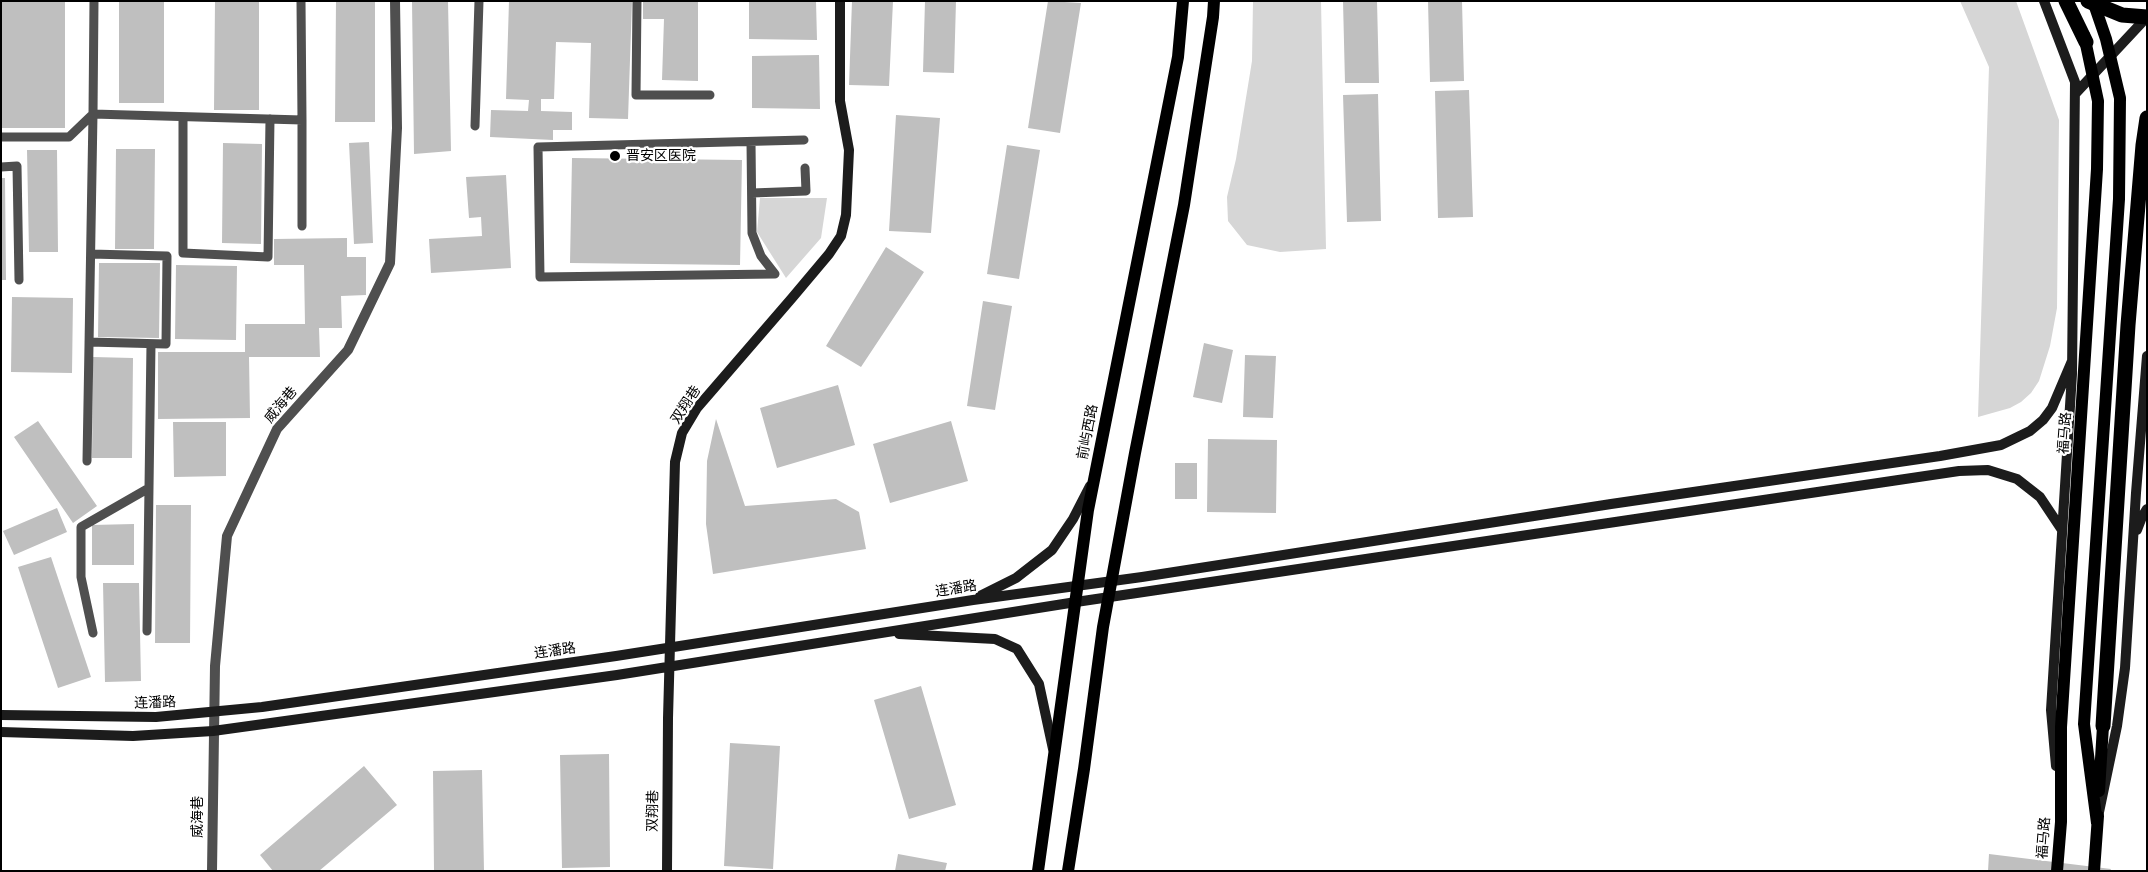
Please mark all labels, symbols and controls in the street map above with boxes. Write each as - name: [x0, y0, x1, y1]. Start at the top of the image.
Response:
- place label: 晋安区医院: [626, 148, 696, 164]
- marker: 晋安区医院: [608, 149, 622, 163]
- street label: 双翔巷: [668, 383, 704, 427]
- street label: 威海巷: [261, 384, 301, 426]
- street label: 前屿西路: [1074, 403, 1102, 461]
- street label: 福马路: [2055, 411, 2075, 455]
- street label: 连潘路: [934, 577, 978, 601]
- street label: 连潘路: [533, 640, 577, 662]
- street label: 连潘路: [134, 694, 176, 712]
- street label: 双翔巷: [644, 790, 662, 832]
- street label: 威海巷: [190, 796, 206, 838]
- street label: 福马路: [2034, 816, 2054, 860]

